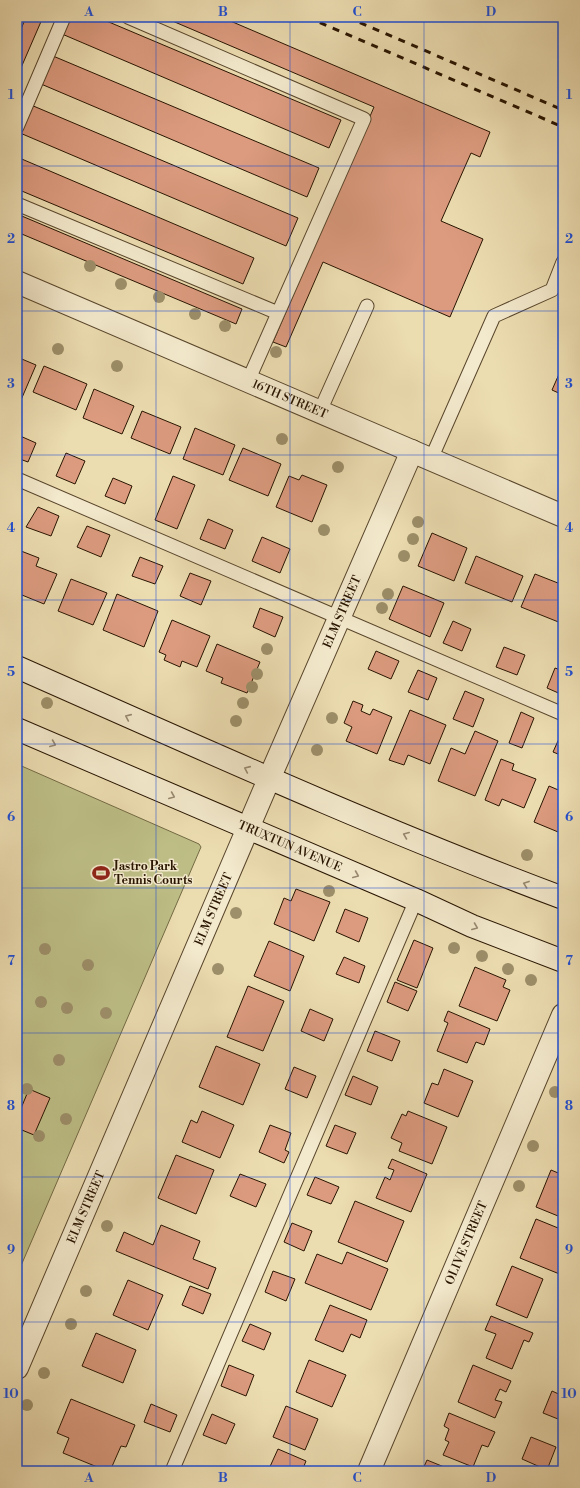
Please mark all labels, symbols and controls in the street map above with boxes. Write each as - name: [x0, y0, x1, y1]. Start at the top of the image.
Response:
- text: A: [83, 4, 94, 20]
- text: B: [218, 4, 228, 20]
- text: C: [352, 4, 362, 20]
- text: D: [486, 4, 496, 20]
- text: 1: [8, 87, 15, 103]
- text: 1: [566, 87, 573, 103]
- text: 2: [7, 231, 15, 247]
- text: 2: [565, 231, 573, 247]
- text: 3: [7, 376, 15, 392]
- text: 3: [565, 376, 573, 392]
- street label: 16TH STREET: [250, 377, 330, 423]
- text: 4: [7, 520, 16, 536]
- text: 4: [565, 520, 574, 536]
- street label: ELM STREET: [320, 573, 365, 651]
- text: 5: [7, 664, 15, 680]
- text: 5: [565, 664, 573, 680]
- one-way arrow: [125, 713, 132, 721]
- one-way arrow: [48, 739, 56, 747]
- one-way arrow: [244, 766, 252, 774]
- one-way arrow: [169, 791, 176, 799]
- text: 6: [7, 809, 15, 825]
- text: 6: [565, 809, 573, 825]
- street label: TRUXTUN AVENUE: [235, 818, 344, 875]
- one-way arrow: [402, 832, 409, 840]
- place label: Jastro Park Tennis Courts: [112, 859, 192, 888]
- sports icon: Jastro Park Tennis Courts: [91, 863, 111, 883]
- street label: ELM STREET: [192, 870, 236, 948]
- one-way arrow: [352, 870, 359, 878]
- one-way arrow: [523, 880, 530, 888]
- one-way arrow: [470, 922, 478, 930]
- text: 7: [7, 953, 15, 969]
- text: 7: [565, 953, 573, 969]
- text: 8: [7, 1098, 15, 1114]
- text: 8: [565, 1098, 573, 1114]
- street label: ELM STREET: [64, 1168, 109, 1246]
- street label: OLIVE STREET: [442, 1198, 491, 1287]
- text: 9: [7, 1242, 15, 1258]
- text: 9: [565, 1242, 573, 1258]
- text: 10: [3, 1386, 19, 1402]
- text: 10: [561, 1386, 577, 1402]
- text: A: [83, 1470, 94, 1486]
- text: B: [218, 1470, 228, 1486]
- text: C: [352, 1470, 362, 1486]
- text: D: [486, 1470, 496, 1486]

